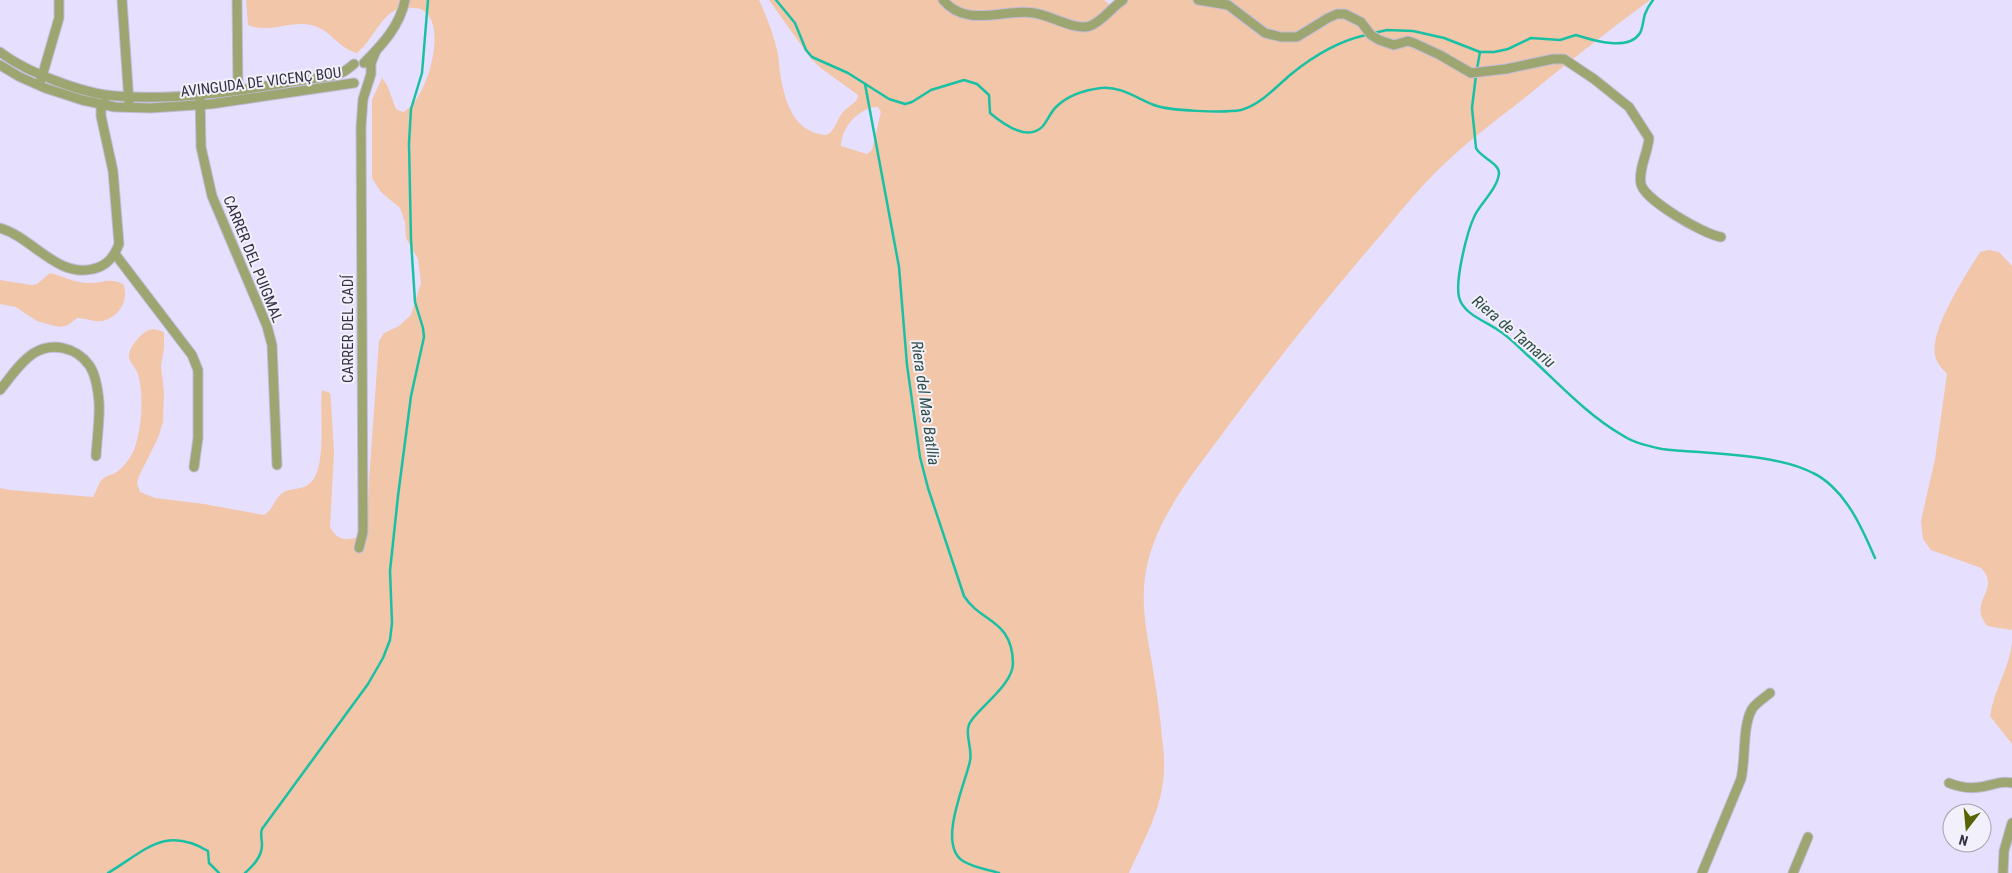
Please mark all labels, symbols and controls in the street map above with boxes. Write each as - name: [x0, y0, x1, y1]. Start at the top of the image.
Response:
- street label: AVINGUDA DE VICENÇ BOU: [180, 63, 342, 101]
- street label: CARRER DEL PUIGMAL: [219, 193, 287, 325]
- street label: CARRER DEL CADÍ: [339, 274, 357, 383]
- water label: Riera de Tamariu: [1468, 291, 1559, 372]
- water label: Riera del Mas Batllia: [907, 340, 944, 466]
- north arrow: [1942, 803, 1992, 853]
- text: N: [1957, 832, 1970, 849]

